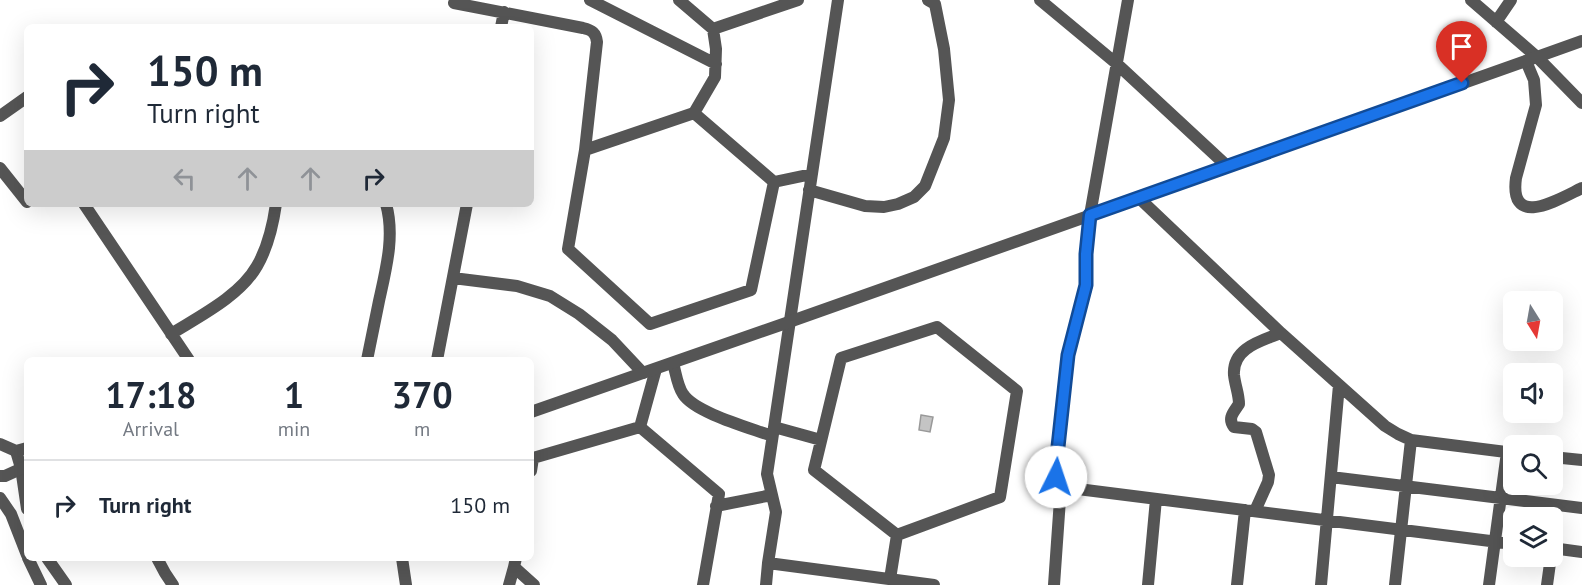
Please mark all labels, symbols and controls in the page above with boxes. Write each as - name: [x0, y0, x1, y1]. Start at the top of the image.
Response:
- pin: [1436, 21, 1487, 83]
- icon: arrive: [1445, 30, 1478, 63]
- text: 150 m: [147, 43, 263, 98]
- icon: right: [48, 48, 126, 126]
- text: Turn right: [147, 96, 260, 130]
- icon: left: [168, 162, 201, 195]
- icon: ahead: [231, 162, 264, 195]
- icon: ahead: [294, 162, 327, 195]
- icon: right: [357, 162, 390, 195]
- north arrow: [1503, 291, 1563, 351]
- map controls: [1503, 291, 1563, 567]
- button: sound: [1503, 363, 1563, 423]
- text: 17:18: [105, 371, 197, 418]
- text: 1: [284, 371, 304, 418]
- text: 370: [392, 371, 453, 418]
- text: Arrival: [123, 416, 179, 442]
- text: min: [278, 416, 310, 442]
- text: m: [414, 416, 430, 442]
- button: search: [1503, 435, 1563, 495]
- position arrow: [1024, 445, 1088, 509]
- icon: right: [48, 489, 81, 522]
- text: Turn right: [99, 491, 191, 519]
- text: 150 m: [450, 491, 510, 519]
- button: layers: [1503, 507, 1563, 567]

